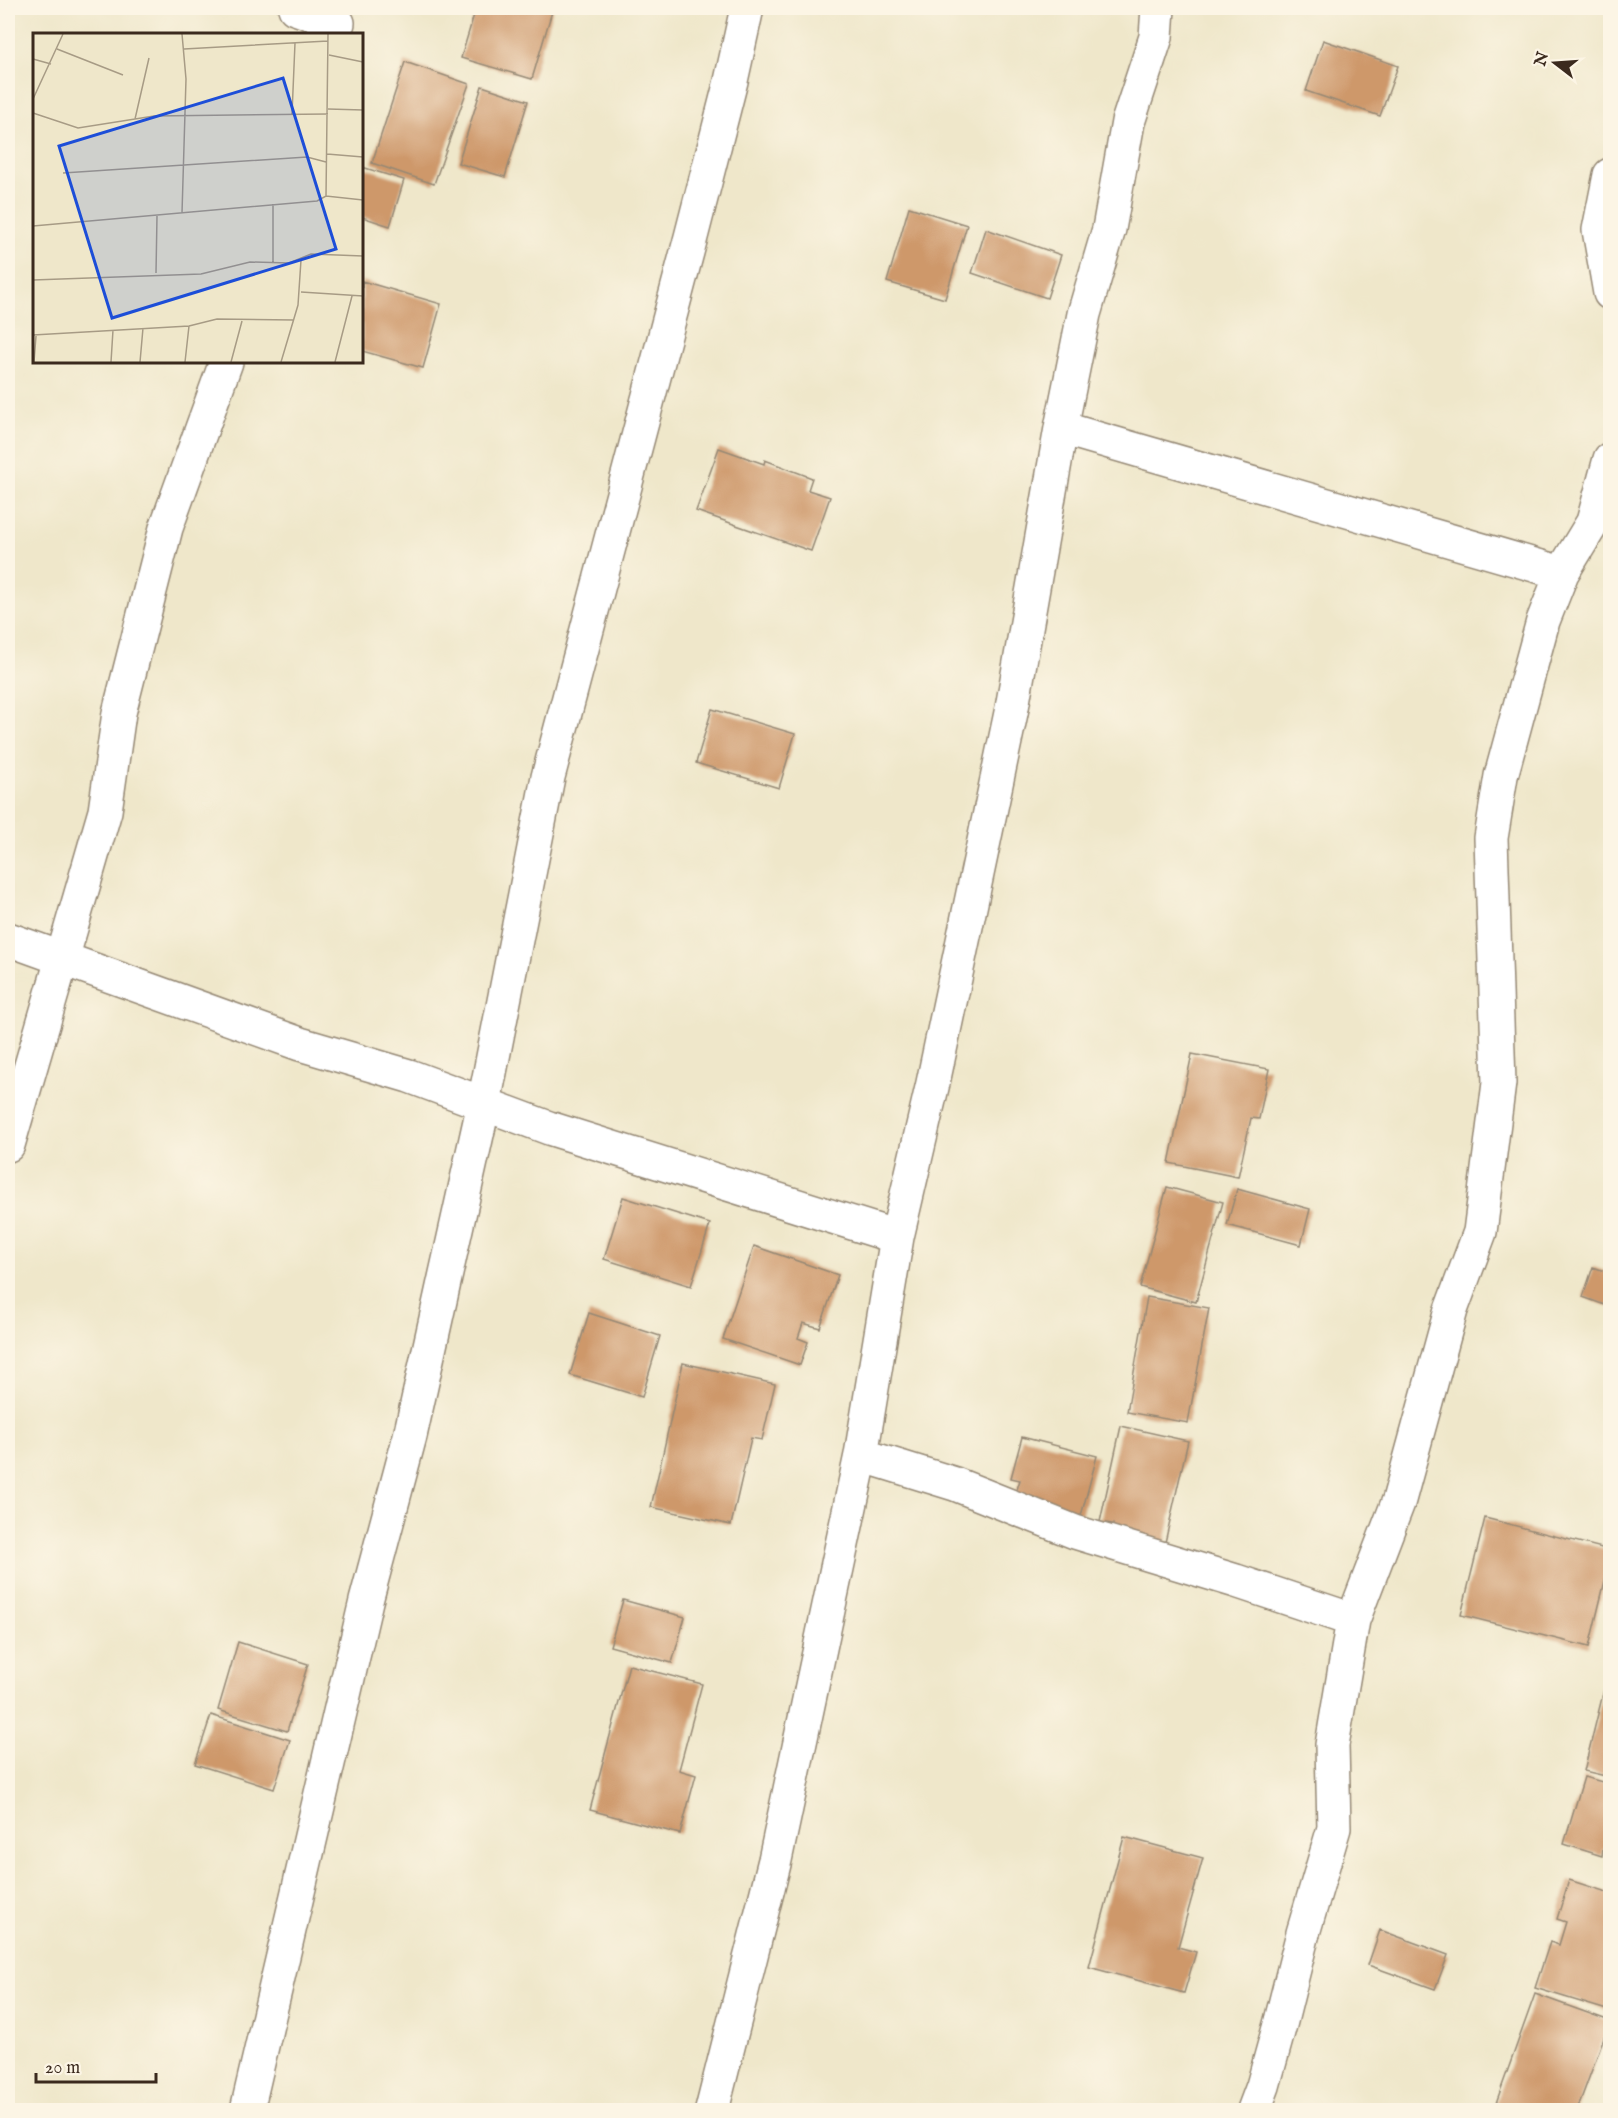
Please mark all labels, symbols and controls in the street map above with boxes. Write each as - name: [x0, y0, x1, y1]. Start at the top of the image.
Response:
- inset map: [33, 33, 363, 363]
- north arrow: [1525, 33, 1585, 93]
- text: N: [1531, 50, 1554, 70]
- scale bar: [36, 2046, 156, 2084]
- text: 20 m: [45, 2057, 80, 2080]

